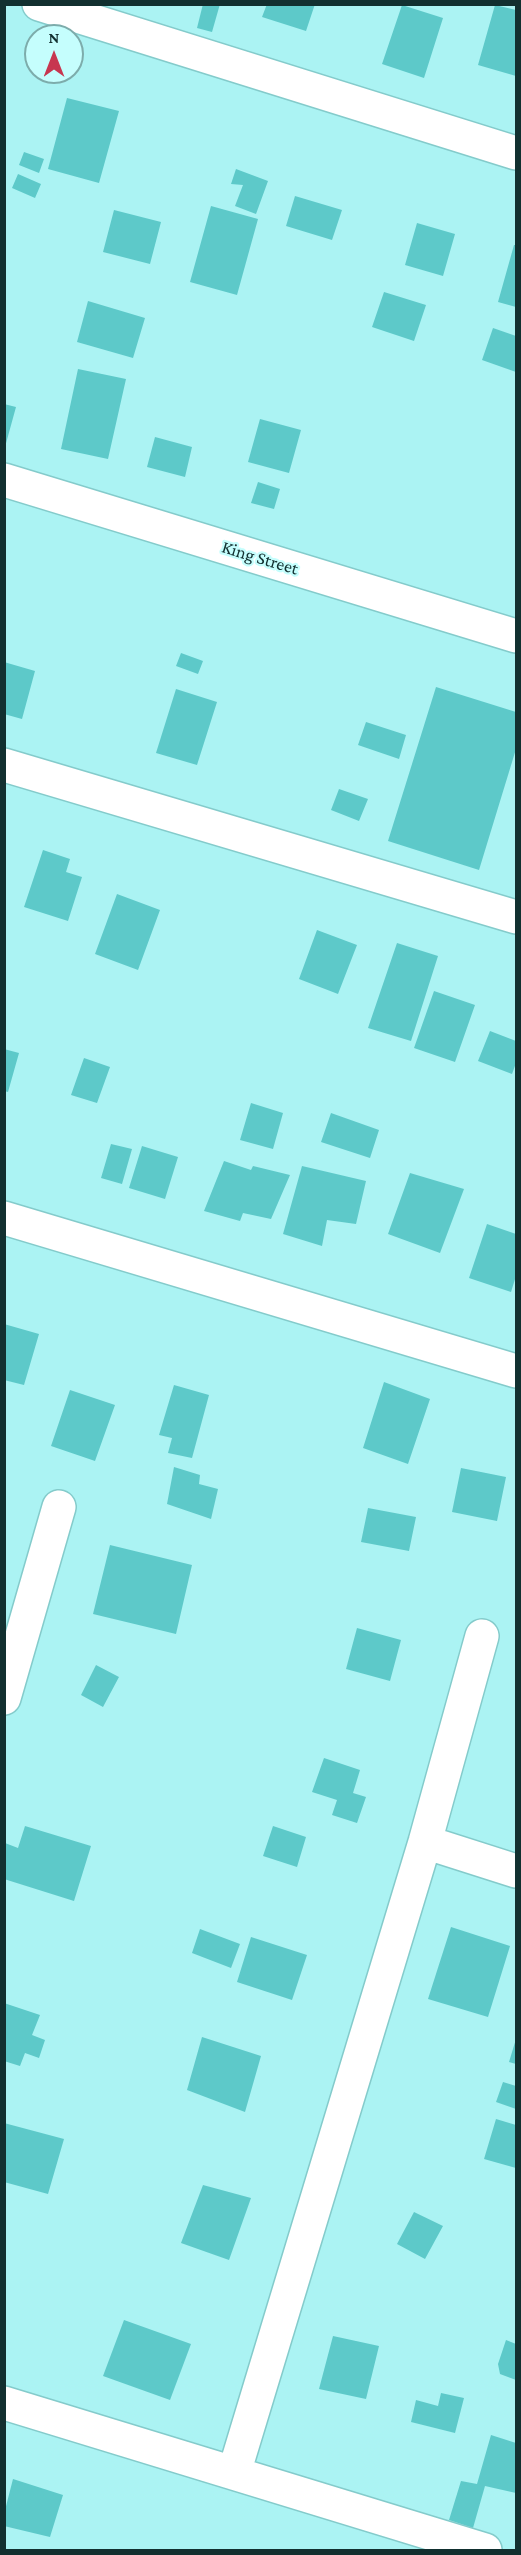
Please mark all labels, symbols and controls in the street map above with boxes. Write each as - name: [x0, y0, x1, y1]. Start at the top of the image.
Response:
- north arrow: [24, 24, 84, 84]
- text: N: [49, 29, 59, 46]
- street label: King Street: [219, 536, 301, 580]

